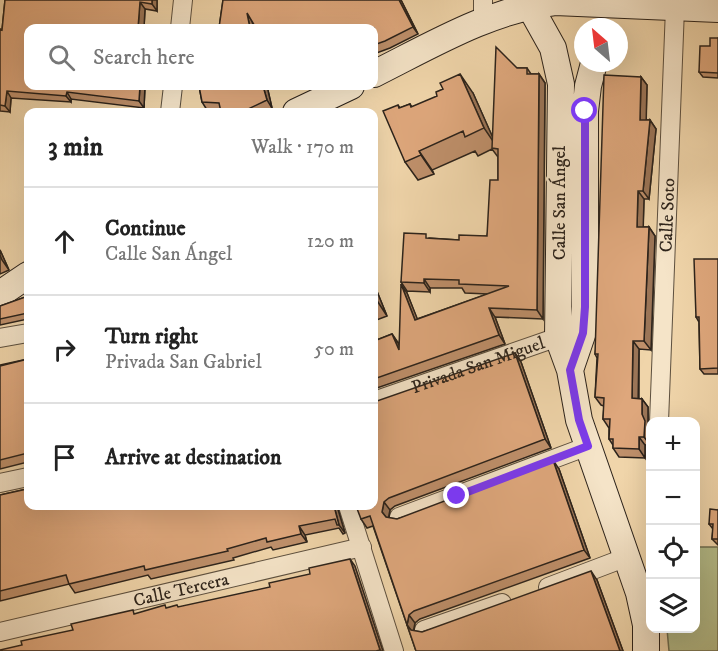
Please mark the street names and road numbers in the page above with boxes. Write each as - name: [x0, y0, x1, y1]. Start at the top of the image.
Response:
- street label: Calle San Ángel: [548, 145, 571, 260]
- street label: Calle Soto: [656, 177, 680, 253]
- street label: Privada San Miguel: [409, 332, 548, 399]
- street label: Calle Tercera: [131, 569, 231, 612]

